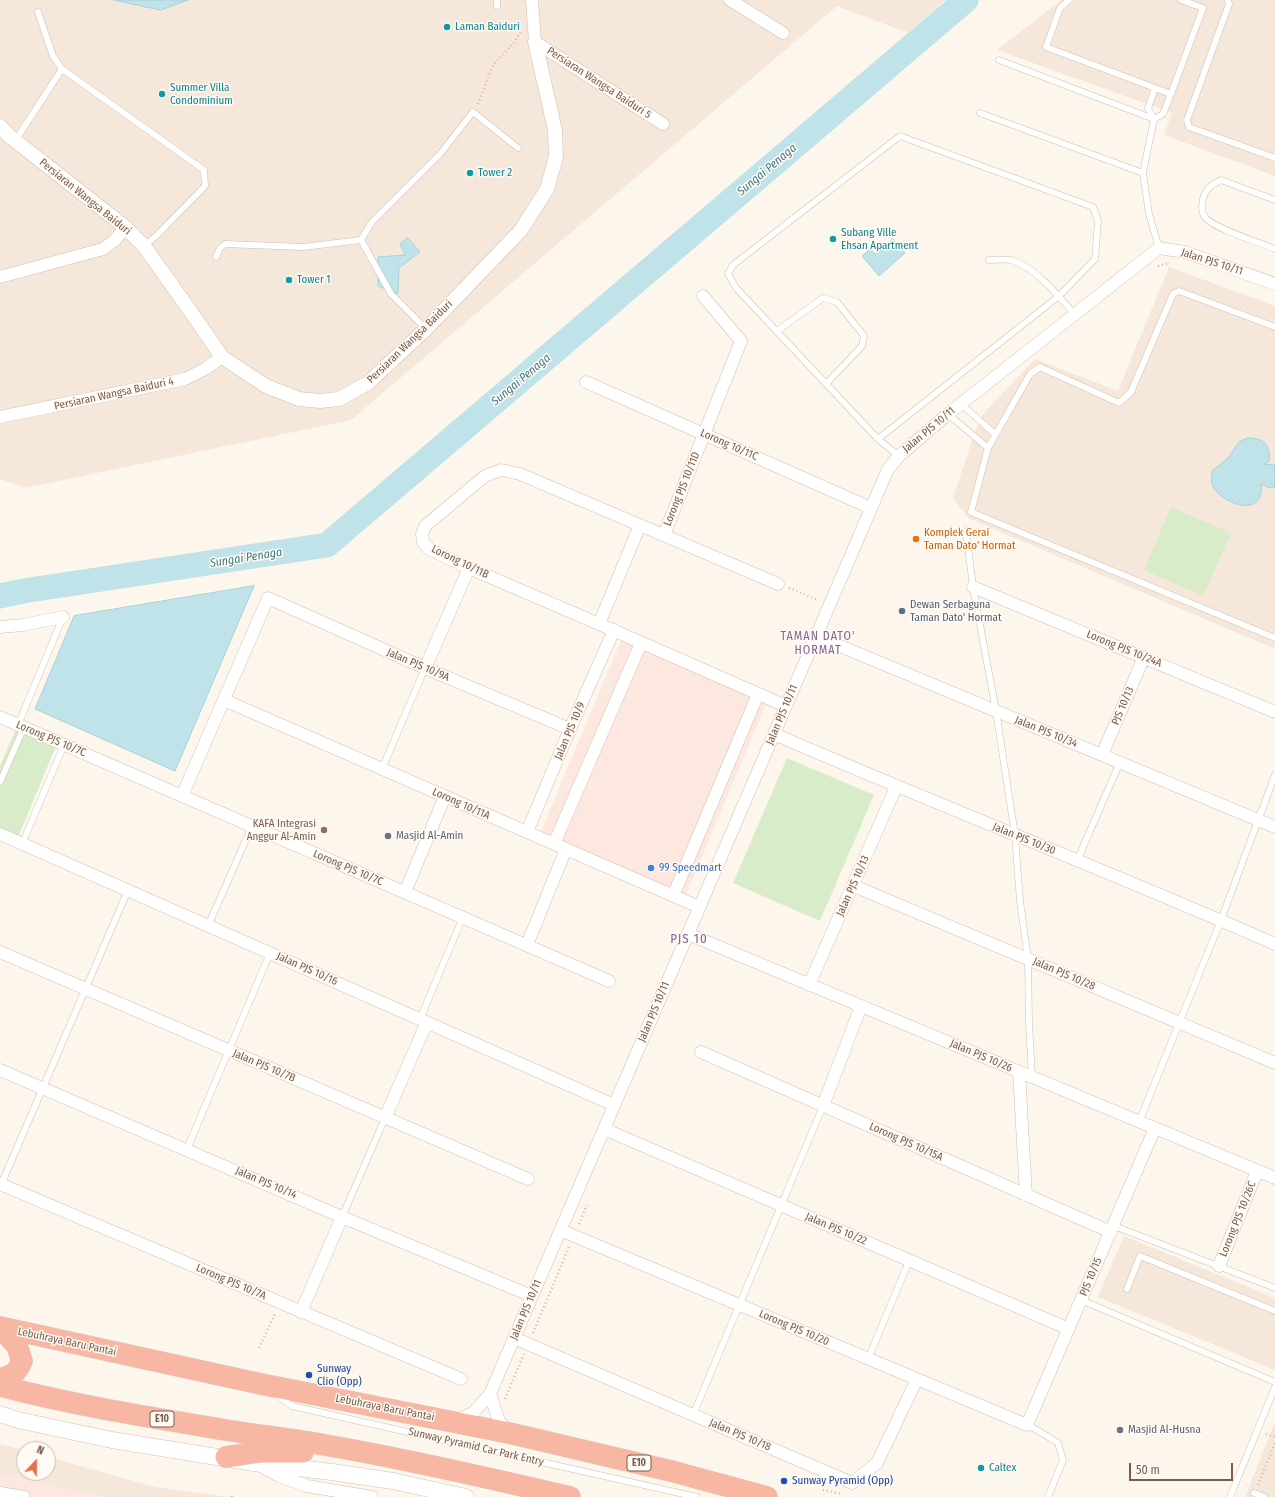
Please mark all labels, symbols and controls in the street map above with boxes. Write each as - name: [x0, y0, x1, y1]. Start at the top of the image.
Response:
- place label: Laman Baiduri: [455, 20, 520, 34]
- marker: Laman Baiduri: [442, 22, 452, 32]
- street label: Persiaran Wangsa Baiduri 5: [544, 44, 654, 122]
- place label: Summer Villa Condominium: [170, 81, 233, 107]
- marker: Summer Villa Condominium: [157, 89, 167, 99]
- water label: Sungai Penaga: [734, 141, 800, 199]
- street label: Persiaran Wangsa Baiduri: [37, 156, 133, 238]
- place label: Tower 2: [478, 166, 512, 180]
- marker: Tower 2: [465, 168, 475, 178]
- place label: Subang Ville Ehsan Apartment: [841, 226, 918, 252]
- marker: Subang Ville Ehsan Apartment: [828, 234, 838, 244]
- street label: Jalan PJS 10/11: [1179, 246, 1245, 278]
- place label: Tower 1: [297, 273, 331, 287]
- marker: Tower 1: [284, 275, 294, 285]
- street label: Persiaran Wangsa Baiduri: [364, 298, 456, 386]
- water label: Sungai Penaga: [488, 351, 554, 409]
- street label: Persiaran Wangsa Baiduri 4: [53, 375, 175, 413]
- street label: Jalan PJS 10/11: [900, 404, 958, 456]
- street label: Lorong 10/11C: [698, 426, 760, 464]
- street label: Lorong PJS 10/11D: [661, 450, 703, 528]
- place label: Komplek Gerai Taman Dato' Hormat: [924, 526, 1015, 552]
- marker: Komplek Gerai Taman Dato' Hormat: [911, 534, 921, 544]
- street label: Lorong 10/11B: [429, 542, 491, 582]
- water label: Sungai Penaga: [209, 545, 283, 571]
- place label: Dewan Serbaguna Taman Dato' Hormat: [910, 598, 1001, 624]
- marker: Dewan Serbaguna Taman Dato' Hormat: [897, 606, 907, 616]
- street label: Lorong PJS 10/24A: [1084, 628, 1164, 670]
- district label: TAMAN DATO' HORMAT: [781, 630, 855, 658]
- street label: Jalan PJS 10/9A: [385, 646, 451, 684]
- street label: Jalan PJS 10/11: [763, 683, 801, 747]
- street label: PJS 10/13: [1109, 685, 1137, 727]
- street label: Jalan PJS 10/9: [552, 700, 588, 762]
- street label: Jalan PJS 10/34: [1013, 713, 1079, 751]
- street label: Lorong PJS 10/7C: [14, 718, 88, 760]
- street label: Lorong 10/11A: [430, 785, 492, 823]
- place label: KAFA Integrasi Anggur Al-Amin: [247, 817, 316, 843]
- street label: Jalan PJS 10/30: [991, 820, 1057, 858]
- marker: KAFA Integrasi Anggur Al-Amin: [319, 825, 329, 835]
- place label: Masjid Al-Amin: [396, 829, 463, 843]
- marker: Masjid Al-Amin: [383, 831, 393, 841]
- street label: Lorong PJS 10/7C: [311, 847, 385, 889]
- street label: Jalan PJS 10/13: [834, 854, 872, 918]
- place label: 99 Speedmart: [659, 861, 722, 875]
- marker: 99 Speedmart: [646, 863, 656, 873]
- district label: PJS 10: [670, 931, 708, 947]
- street label: Jalan PJS 10/16: [274, 950, 340, 988]
- street label: Jalan PJS 10/28: [1031, 955, 1097, 993]
- street label: Jalan PJS 10/11: [635, 980, 673, 1044]
- street label: Jalan PJS 10/26: [948, 1037, 1014, 1075]
- street label: Jalan PJS 10/7B: [231, 1047, 297, 1085]
- street label: Lorong PJS 10/15A: [867, 1120, 945, 1164]
- street label: Jalan PJS 10/14: [233, 1164, 299, 1202]
- street label: Lorong PJS 10/26C: [1217, 1179, 1259, 1259]
- street label: Jalan PJS 10/22: [803, 1210, 869, 1248]
- street label: PJS 10/15: [1077, 1256, 1105, 1298]
- street label: Lorong PJS 10/7A: [194, 1261, 268, 1303]
- street label: Jalan PJS 10/11: [507, 1278, 545, 1342]
- street label: Lorong PJS 10/20: [757, 1307, 831, 1349]
- street label: Lebuhraya Baru Pantai: [16, 1325, 118, 1359]
- place label: Sunway Clio (Opp): [317, 1362, 362, 1388]
- marker: Sunway Clio (Opp): [304, 1370, 314, 1380]
- street label: Lebuhraya Baru Pantai: [334, 1392, 436, 1424]
- road number: E10: [150, 1411, 174, 1427]
- street label: Jalan PJS 10/18: [707, 1416, 773, 1454]
- place label: Masjid Al-Husna: [1128, 1423, 1201, 1437]
- street label: Sunway Pyramid Car Park Entry: [407, 1425, 545, 1469]
- marker: Masjid Al-Husna: [1115, 1425, 1125, 1435]
- north arrow: [16, 1441, 56, 1481]
- text: N: [35, 1443, 46, 1458]
- road number: E10: [627, 1455, 651, 1471]
- scale bar: [1131, 1455, 1235, 1481]
- place label: Caltex: [989, 1461, 1016, 1475]
- marker: Caltex: [976, 1463, 986, 1473]
- text: 50 m: [1136, 1463, 1160, 1477]
- place label: Sunway Pyramid (Opp): [792, 1474, 893, 1488]
- marker: Sunway Pyramid (Opp): [779, 1476, 789, 1486]

